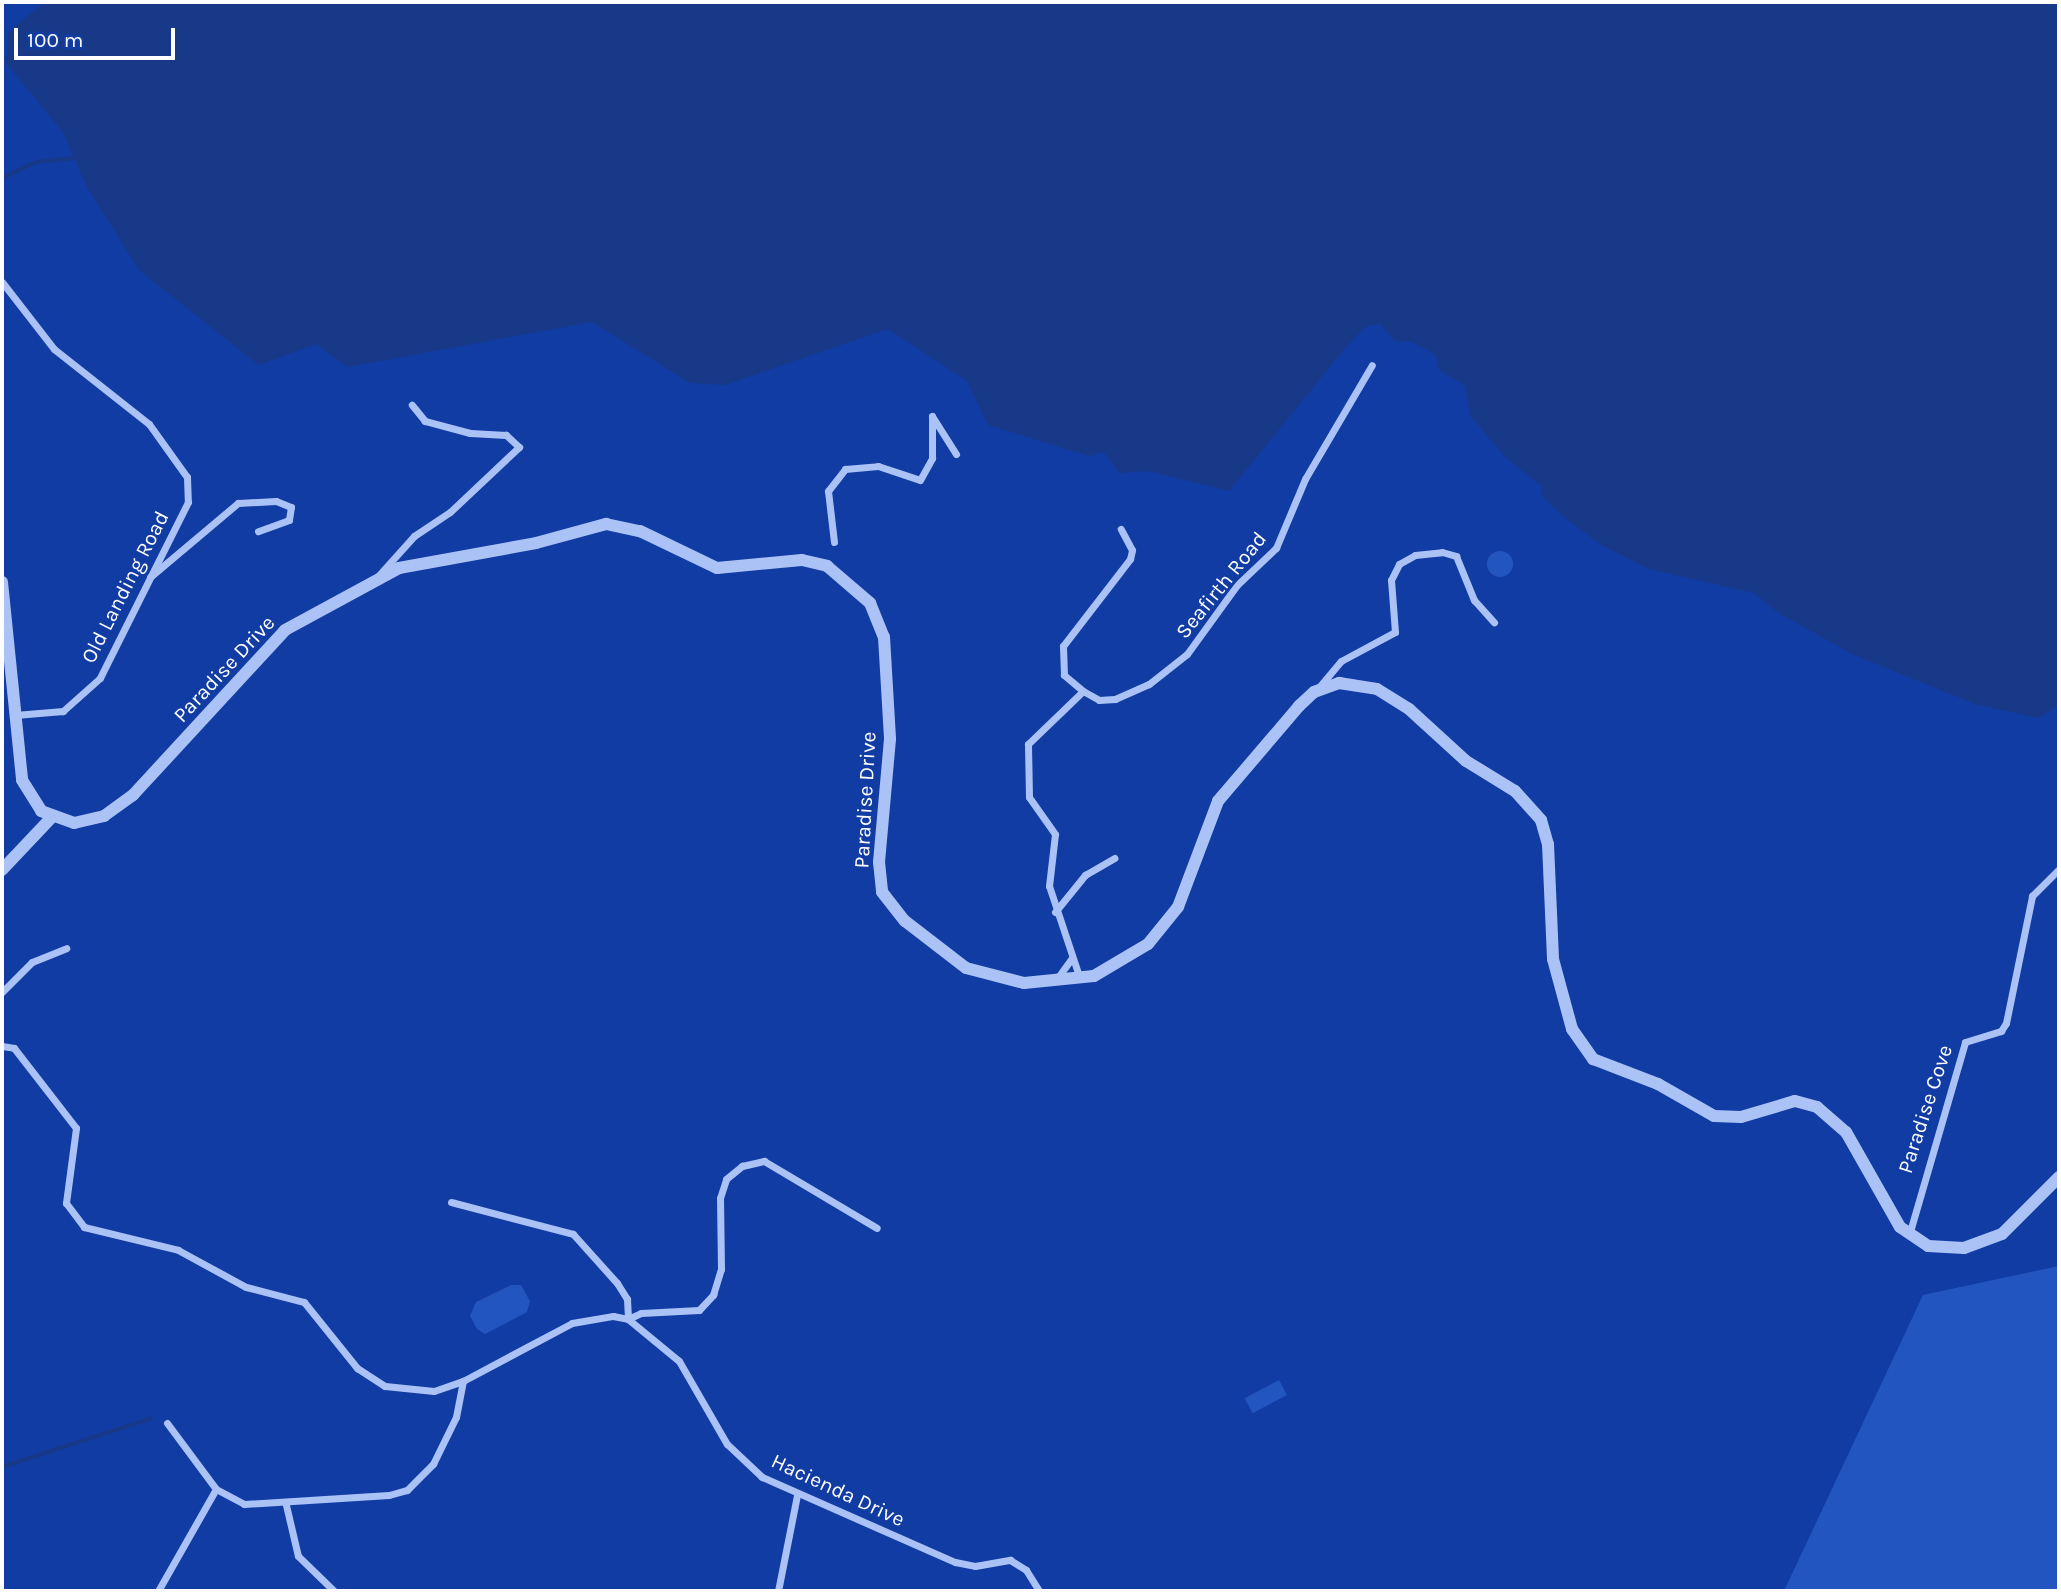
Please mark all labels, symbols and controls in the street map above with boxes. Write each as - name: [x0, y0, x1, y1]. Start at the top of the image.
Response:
- scale bar: [18, 14, 178, 58]
- text: 100 m: [27, 28, 84, 52]
- street label: Old Landing Road: [76, 507, 174, 667]
- street label: Seafirth Road: [1170, 527, 1272, 643]
- street label: Paradise Drive: [168, 610, 280, 728]
- street label: Paradise Drive: [849, 731, 881, 869]
- street label: Paradise Cove: [1892, 1042, 1958, 1176]
- street label: Hacienda Drive: [767, 1448, 909, 1532]

